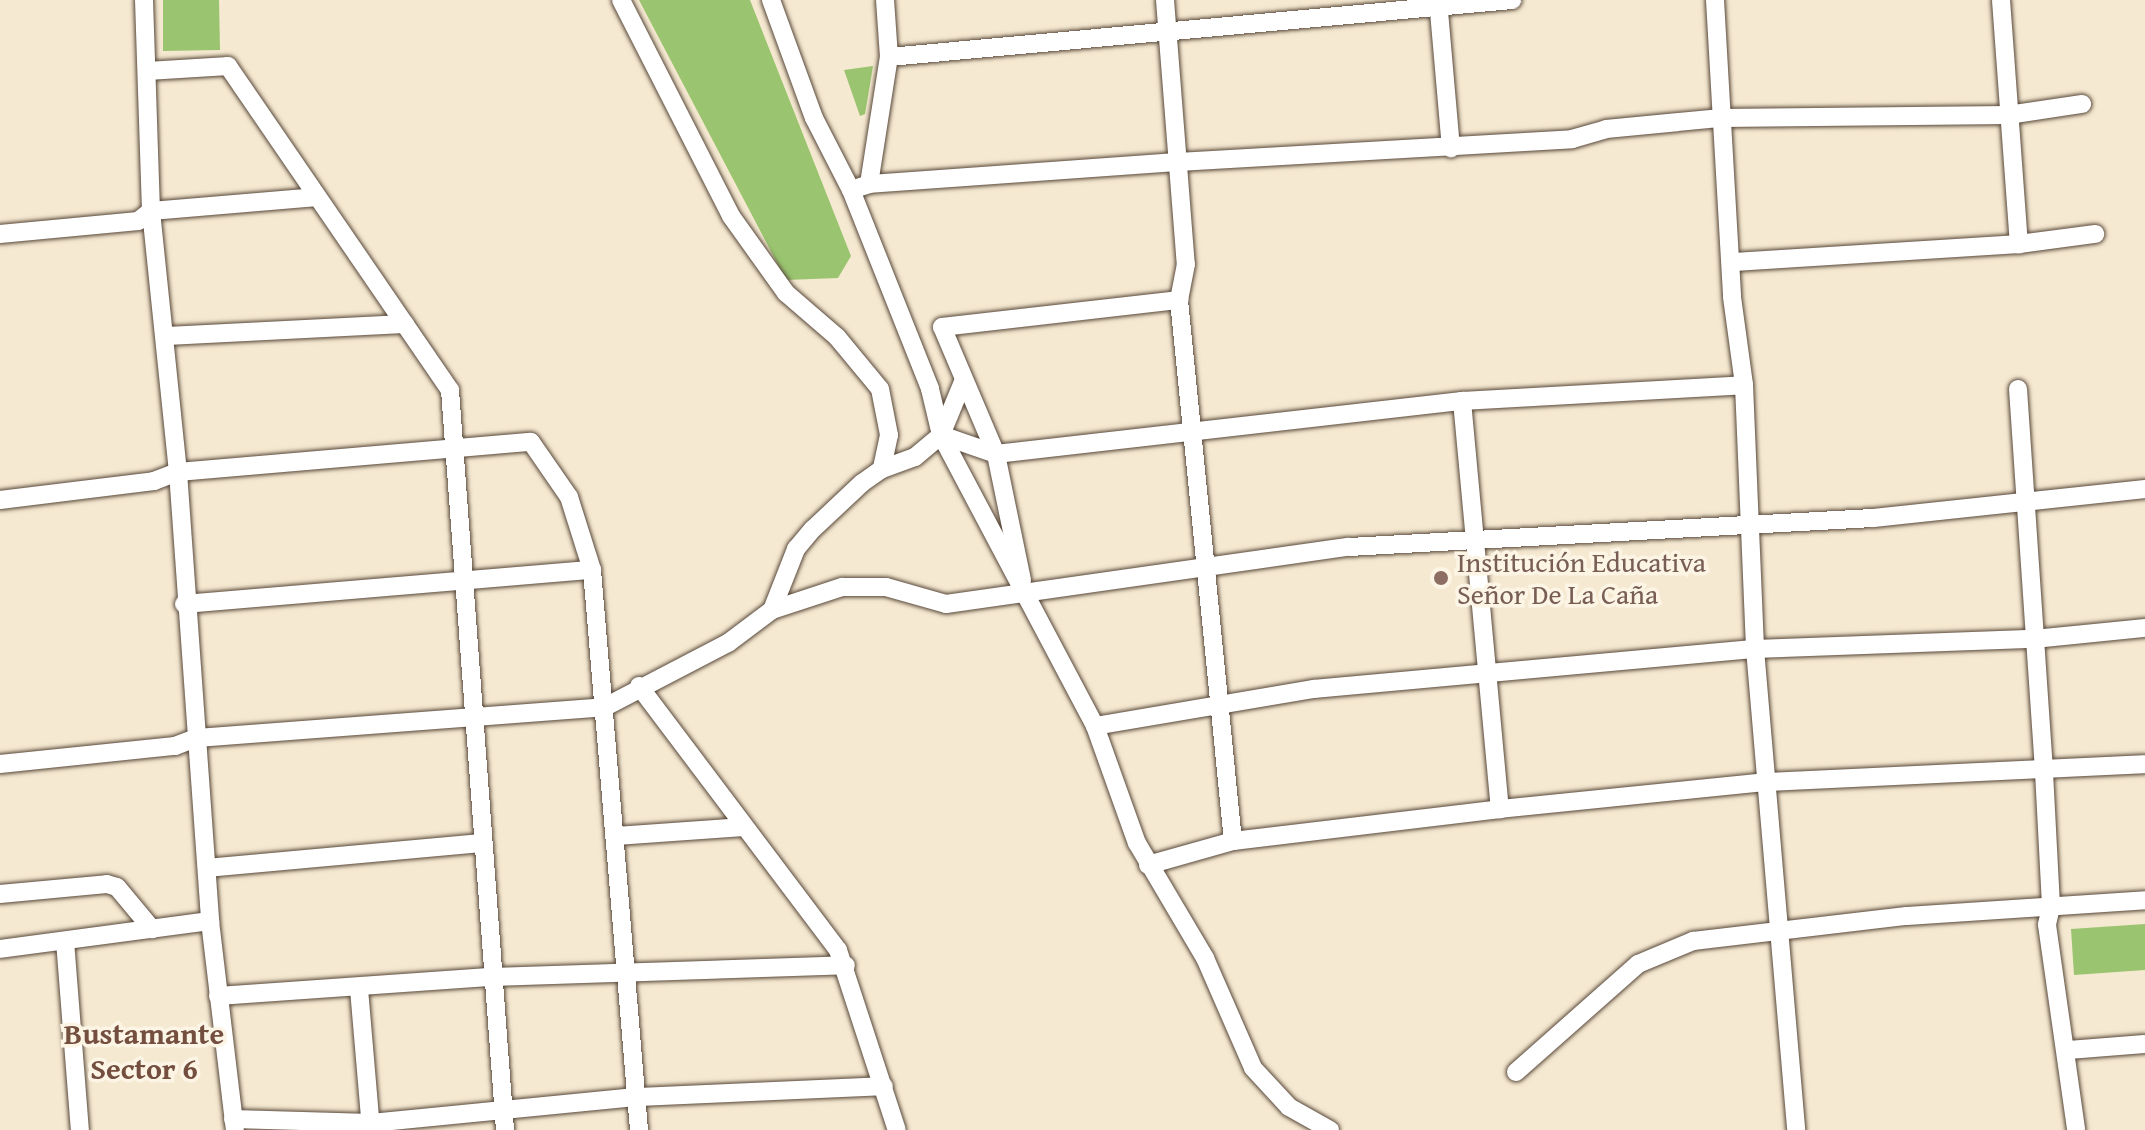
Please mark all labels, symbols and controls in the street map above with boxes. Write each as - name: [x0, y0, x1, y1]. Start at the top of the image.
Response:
- place label: Institución Educativa Señor De La Caña: [1457, 545, 1706, 611]
- marker: Institución Educativa Señor De La Caña: [1432, 569, 1450, 587]
- district label: Bustamante Sector 6: [64, 1015, 224, 1086]

